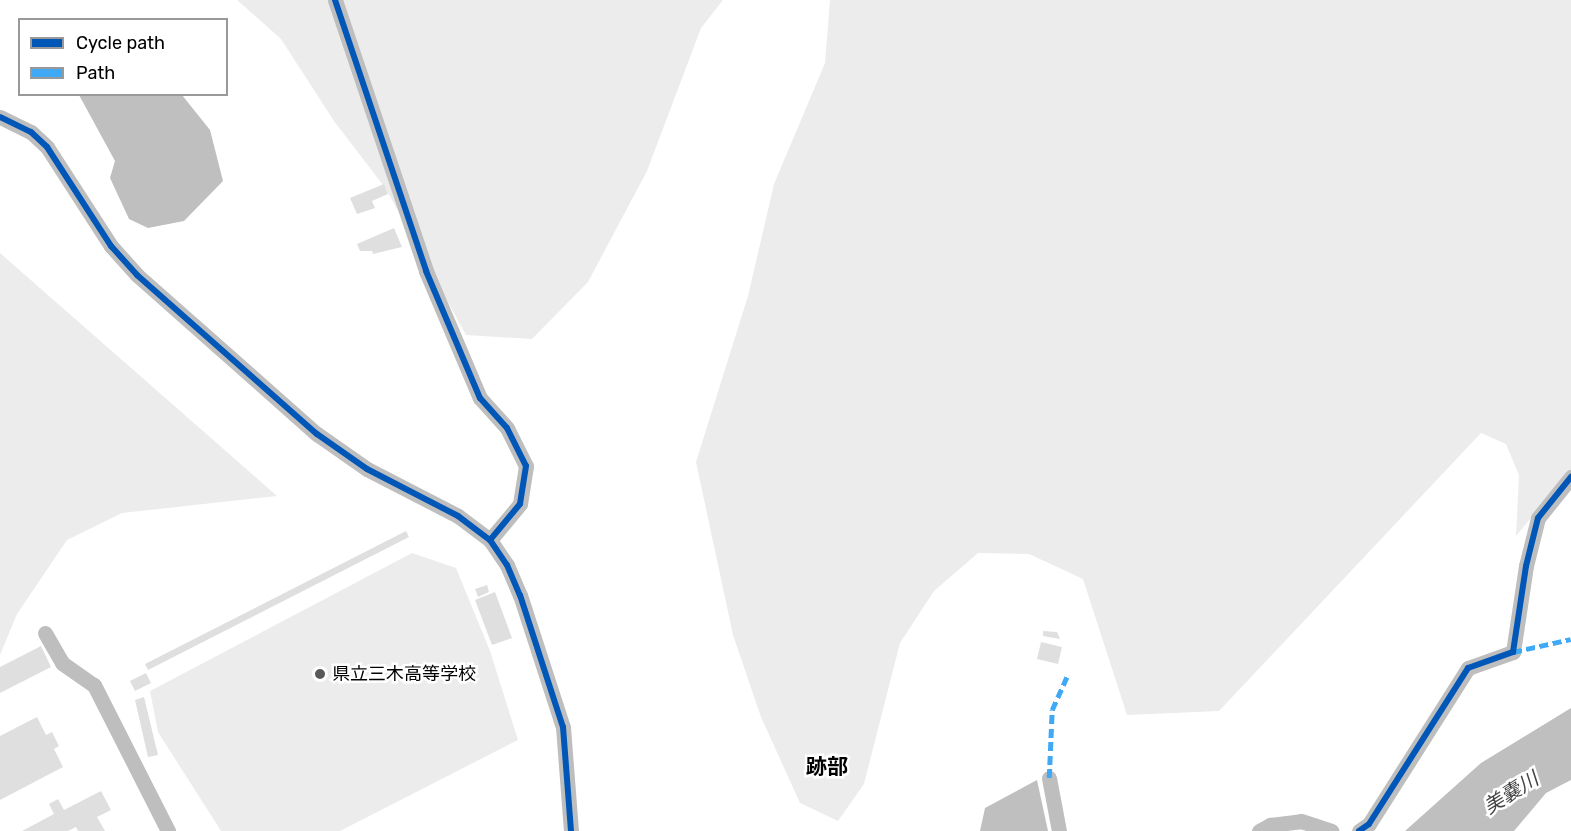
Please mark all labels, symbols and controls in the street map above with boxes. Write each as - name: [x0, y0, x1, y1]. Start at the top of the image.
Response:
- legend: [18, 18, 228, 96]
- text: Cycle path: [76, 32, 165, 54]
- text: Path: [76, 62, 115, 84]
- place label: 県立三木高等学校: [332, 663, 476, 685]
- marker: 県立三木高等学校: [313, 667, 327, 681]
- district label: 跡部: [806, 754, 848, 780]
- water label: 美嚢川: [1479, 767, 1543, 819]

